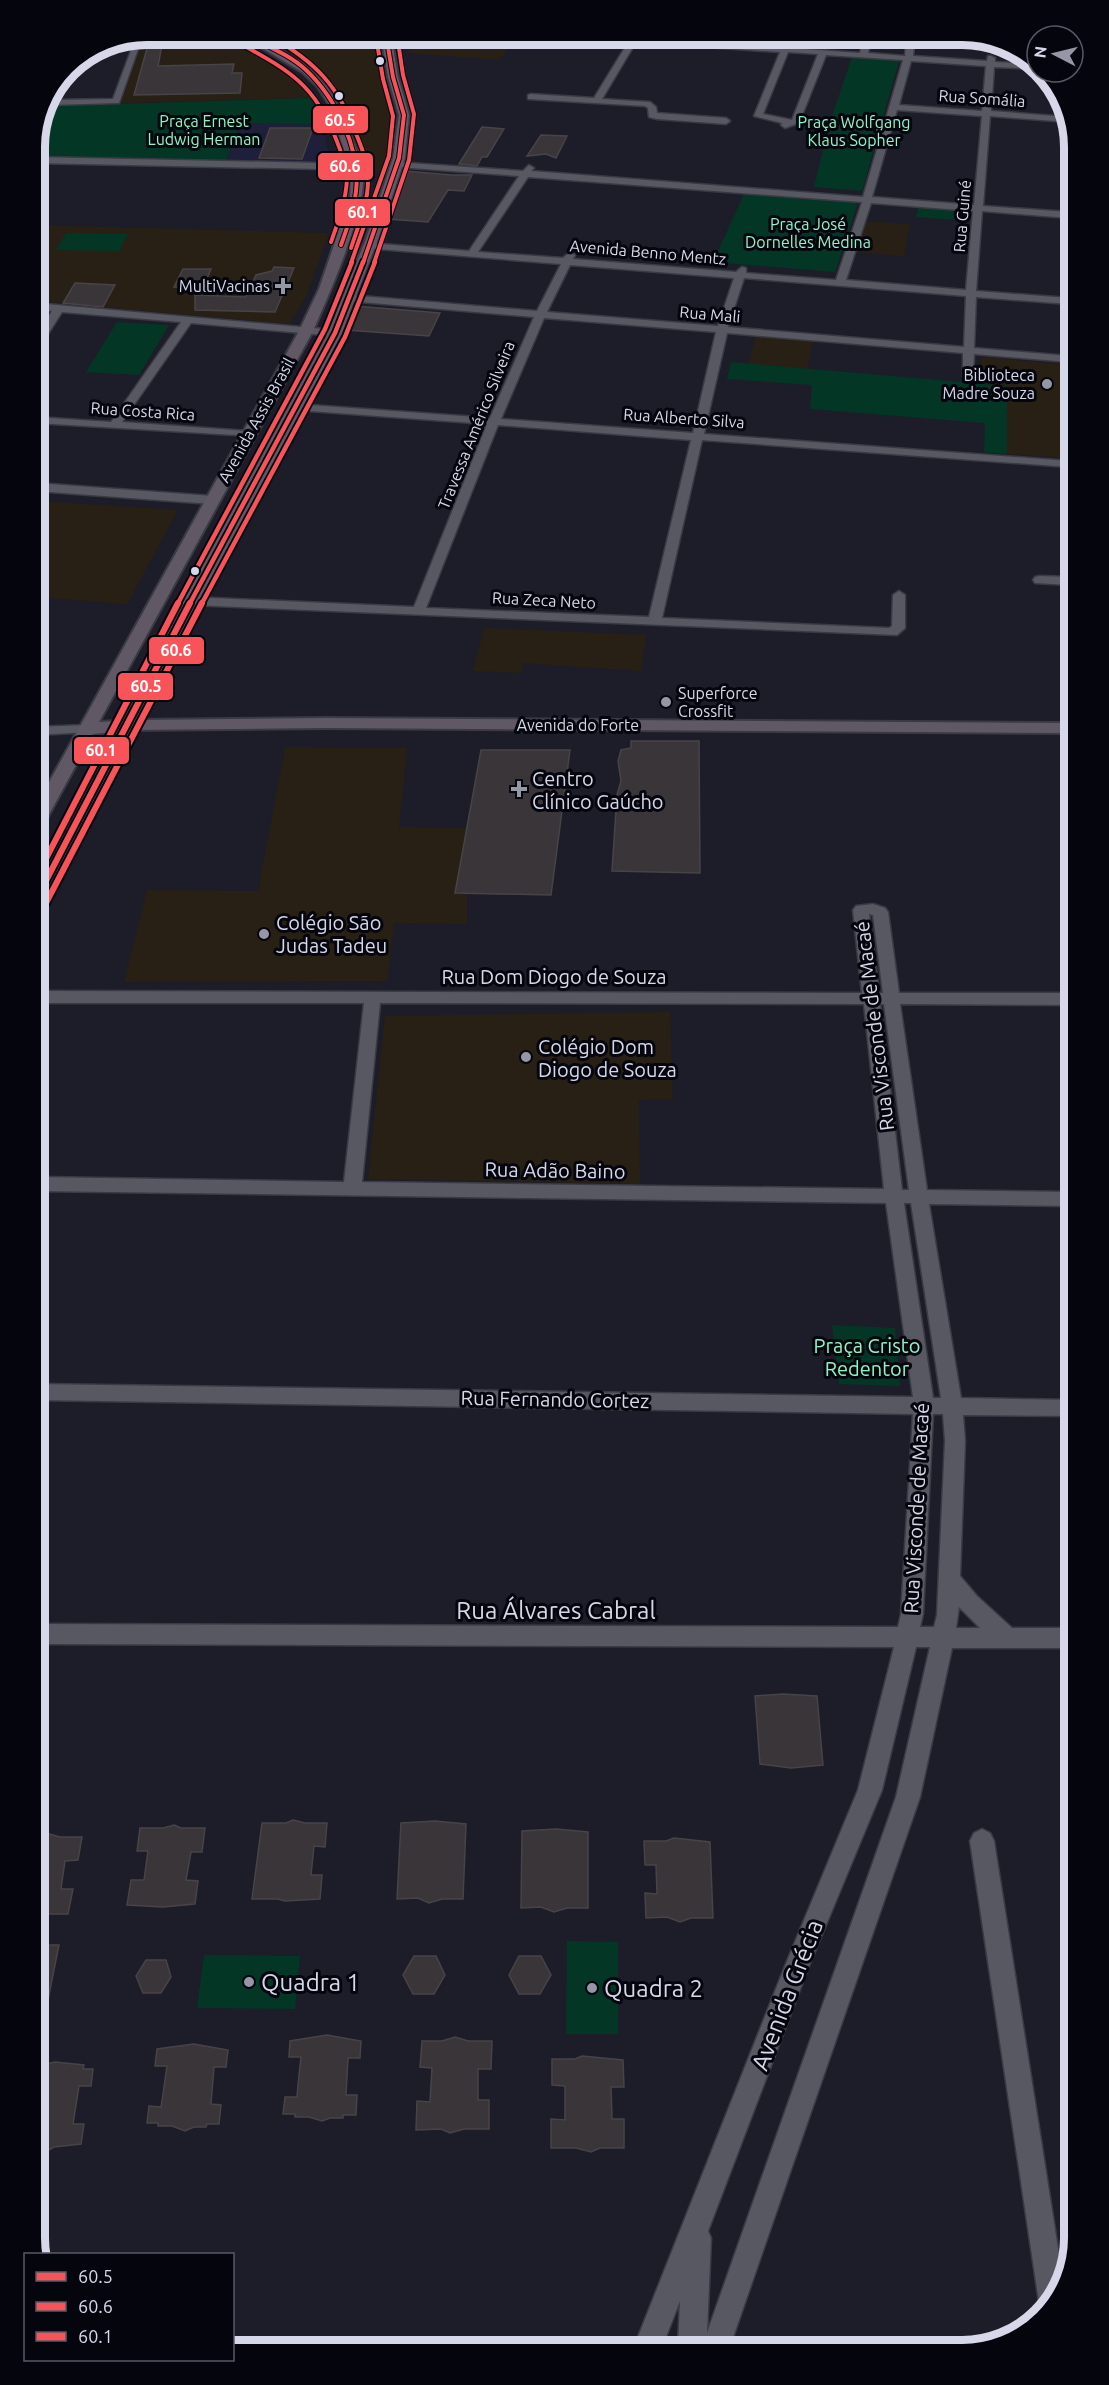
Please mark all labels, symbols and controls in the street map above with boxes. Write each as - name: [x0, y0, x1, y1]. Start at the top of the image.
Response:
- north arrow: [1025, 24, 1085, 84]
- text: N: [1030, 45, 1050, 59]
- unlabelled marker: [374, 55, 386, 67]
- street label: Rua Somália: [938, 86, 1026, 110]
- unlabelled marker: [333, 90, 345, 102]
- line badge: 60.5: [312, 105, 369, 134]
- text: 60.5: [324, 111, 356, 129]
- park label: Praça Ernest Ludwig Herman: [147, 112, 261, 148]
- park label: Praça Wolfgang Klaus Sopher: [797, 113, 911, 149]
- line badge: 60.6: [317, 152, 374, 181]
- text: 60.6: [329, 157, 361, 175]
- street label: Rua Guiné: [950, 179, 974, 253]
- line badge: 60.1: [334, 198, 391, 227]
- text: 60.1: [347, 203, 379, 221]
- park label: Praça José Dornelles Medina: [745, 215, 871, 251]
- street label: Avenida Benno Mentz: [569, 236, 727, 268]
- place label: MultiVacinas: [179, 277, 270, 295]
- marker: MultiVacinas: [274, 277, 292, 295]
- street label: Rua Mali: [679, 302, 741, 326]
- street label: Travessa Américo Silveira: [434, 338, 518, 512]
- street label: Avenida Assis Brasil: [214, 355, 298, 485]
- place label: Biblioteca Madre Souza: [943, 366, 1035, 402]
- marker: Biblioteca Madre Souza: [1040, 377, 1054, 391]
- street label: Rua Costa Rica: [90, 398, 196, 424]
- street label: Rua Alberto Silva: [623, 405, 745, 431]
- unlabelled marker: [189, 565, 201, 577]
- street label: Rua Zeca Neto: [492, 588, 596, 612]
- line badge: 60.6: [148, 636, 205, 665]
- text: 60.6: [160, 641, 192, 659]
- line badge: 60.5: [117, 672, 174, 701]
- text: 60.5: [130, 677, 162, 695]
- place label: Superforce Crossfit: [678, 684, 758, 720]
- marker: Superforce Crossfit: [659, 695, 673, 709]
- street label: Avenida do Forte: [517, 716, 639, 734]
- line badge: 60.1: [73, 736, 130, 765]
- text: 60.1: [85, 741, 117, 759]
- place label: Centro Clínico Gaúcho: [532, 767, 664, 813]
- marker: Centro Clínico Gaúcho: [510, 780, 528, 798]
- place label: Colégio São Judas Tadeu: [276, 911, 387, 957]
- street label: Rua Visconde de Macaé: [850, 920, 898, 1132]
- marker: Colégio São Judas Tadeu: [257, 927, 271, 941]
- street label: Rua Dom Diogo de Souza: [441, 965, 667, 988]
- place label: Colégio Dom Diogo de Souza: [538, 1035, 677, 1081]
- marker: Colégio Dom Diogo de Souza: [519, 1050, 533, 1064]
- street label: Rua Adão Baino: [484, 1157, 626, 1183]
- park label: Praça Cristo Redentor: [814, 1334, 920, 1380]
- street label: Rua Fernando Cortez: [461, 1386, 649, 1412]
- street label: Rua Visconde de Macaé: [899, 1402, 933, 1614]
- street label: Rua Álvares Cabral: [456, 1596, 656, 1624]
- street label: Avenida Grécia: [746, 1916, 828, 2074]
- place label: Quadra 1: [261, 1969, 360, 1996]
- marker: Quadra 1: [242, 1975, 256, 1989]
- place label: Quadra 2: [604, 1975, 703, 2002]
- marker: Quadra 2: [585, 1981, 599, 1995]
- legend: [24, 2253, 234, 2361]
- text: 60.5: [78, 2266, 113, 2286]
- text: 60.6: [78, 2296, 113, 2316]
- text: 60.1: [78, 2326, 113, 2346]

